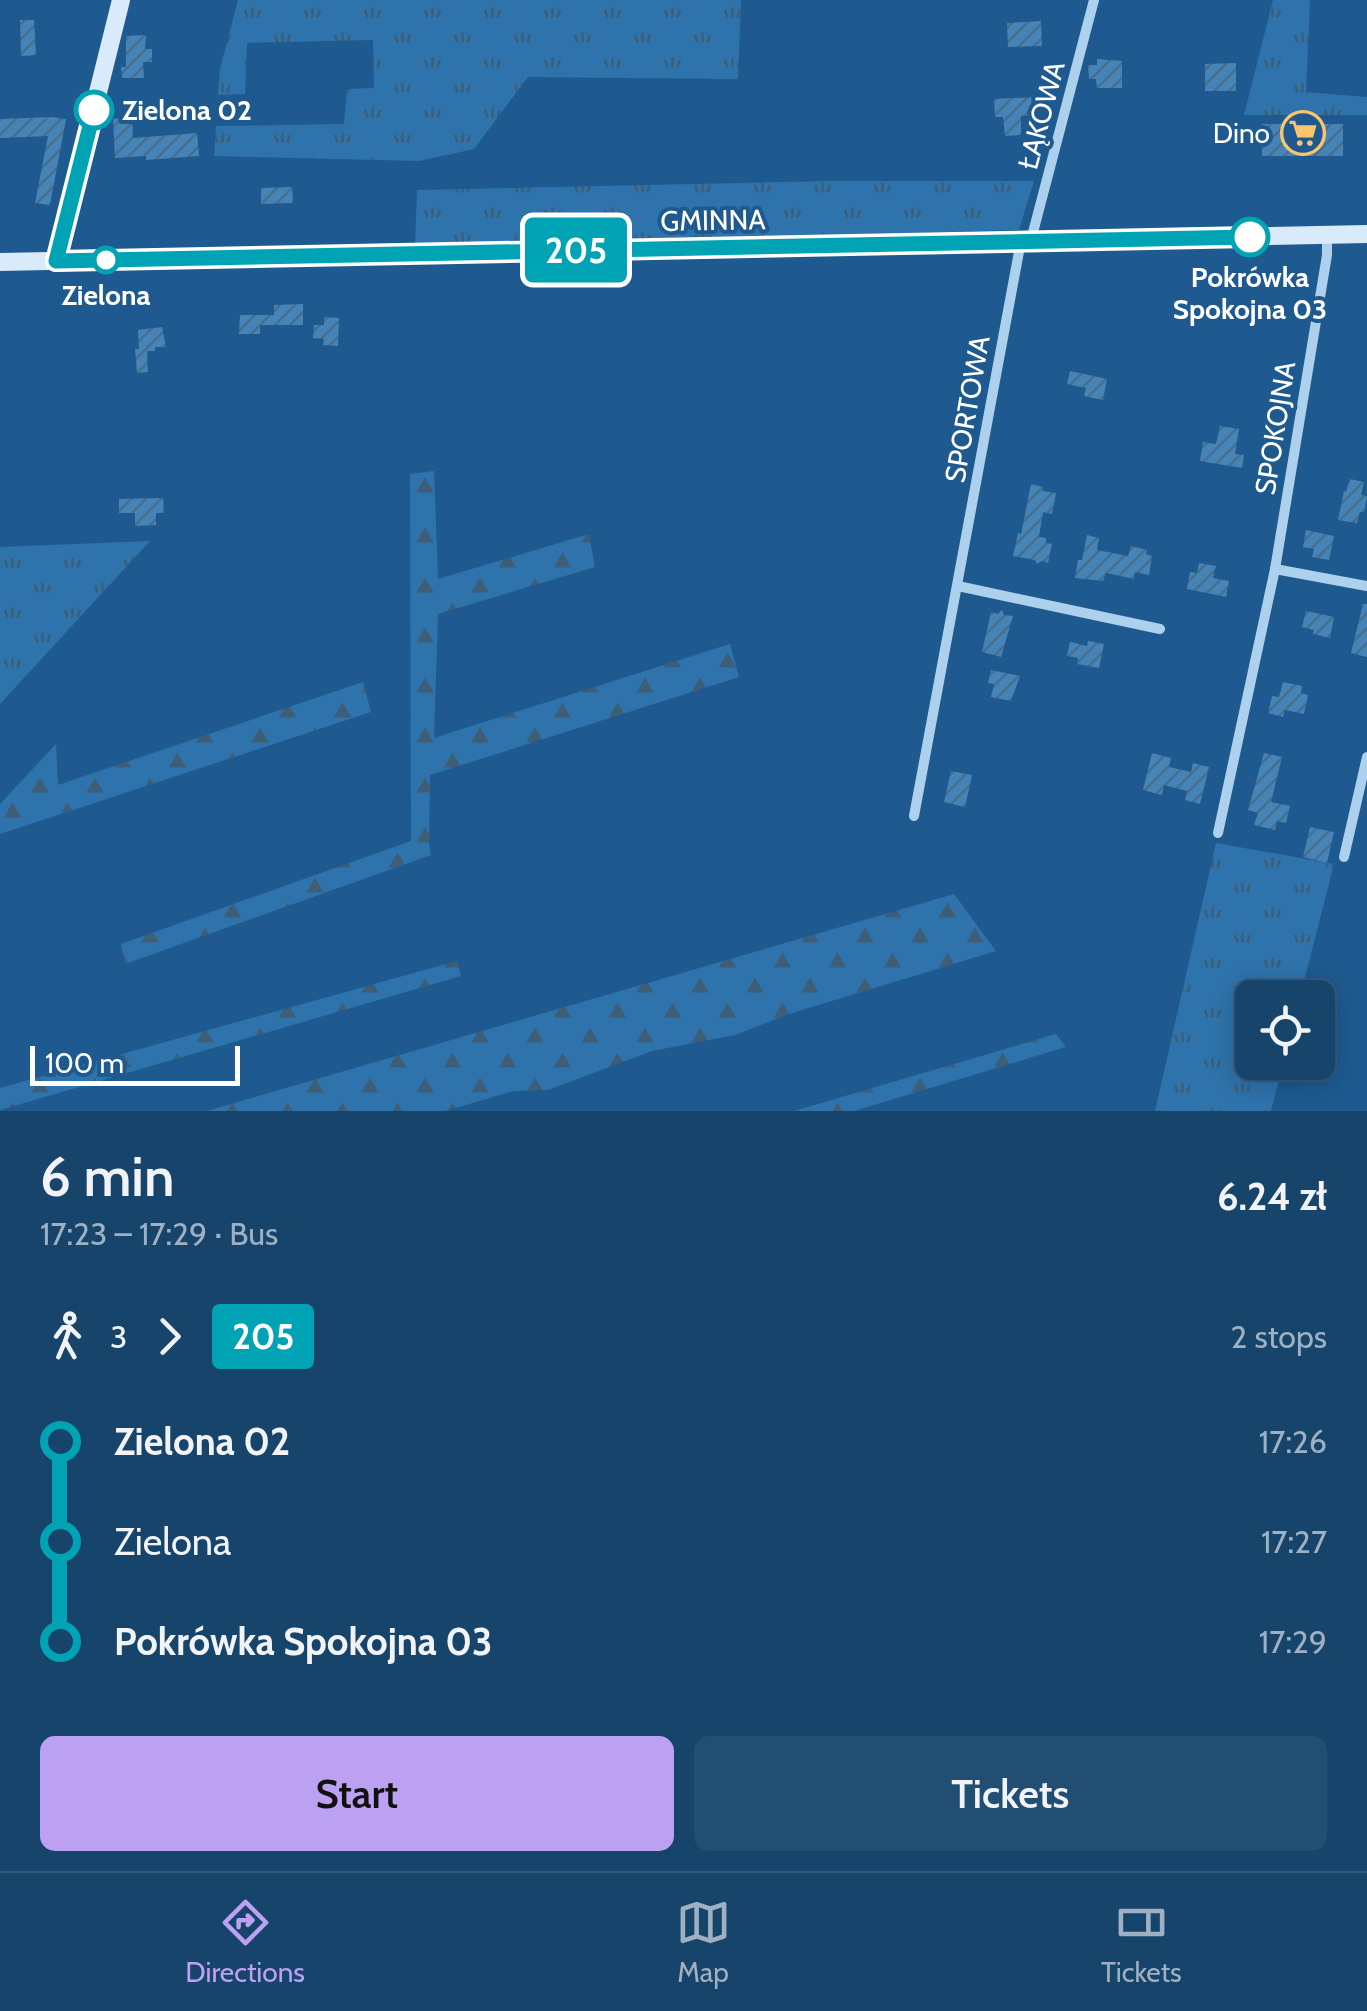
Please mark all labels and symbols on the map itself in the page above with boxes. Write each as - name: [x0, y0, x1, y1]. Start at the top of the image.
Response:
- street label: ŁĄKOWA: [1010, 57, 1072, 173]
- marker: Zielona 02: [75, 91, 113, 129]
- place label: Zielona 02: [122, 93, 252, 127]
- supermarket icon: Dino: [1280, 110, 1326, 156]
- place label: Dino: [1213, 116, 1270, 150]
- street label: GMINNA: [660, 202, 767, 238]
- line badge: 205: [518, 218, 634, 282]
- marker: Pokrówka Spokojna 03: [1231, 218, 1269, 256]
- marker: Zielona: [93, 247, 119, 273]
- place label: Pokrówka Spokojna 03: [1173, 260, 1327, 326]
- place label: Zielona: [62, 278, 150, 312]
- street label: SPORTOWA: [937, 332, 997, 485]
- street label: SPOKOJNA: [1248, 358, 1302, 497]
- scale bar: [30, 1041, 240, 1086]

